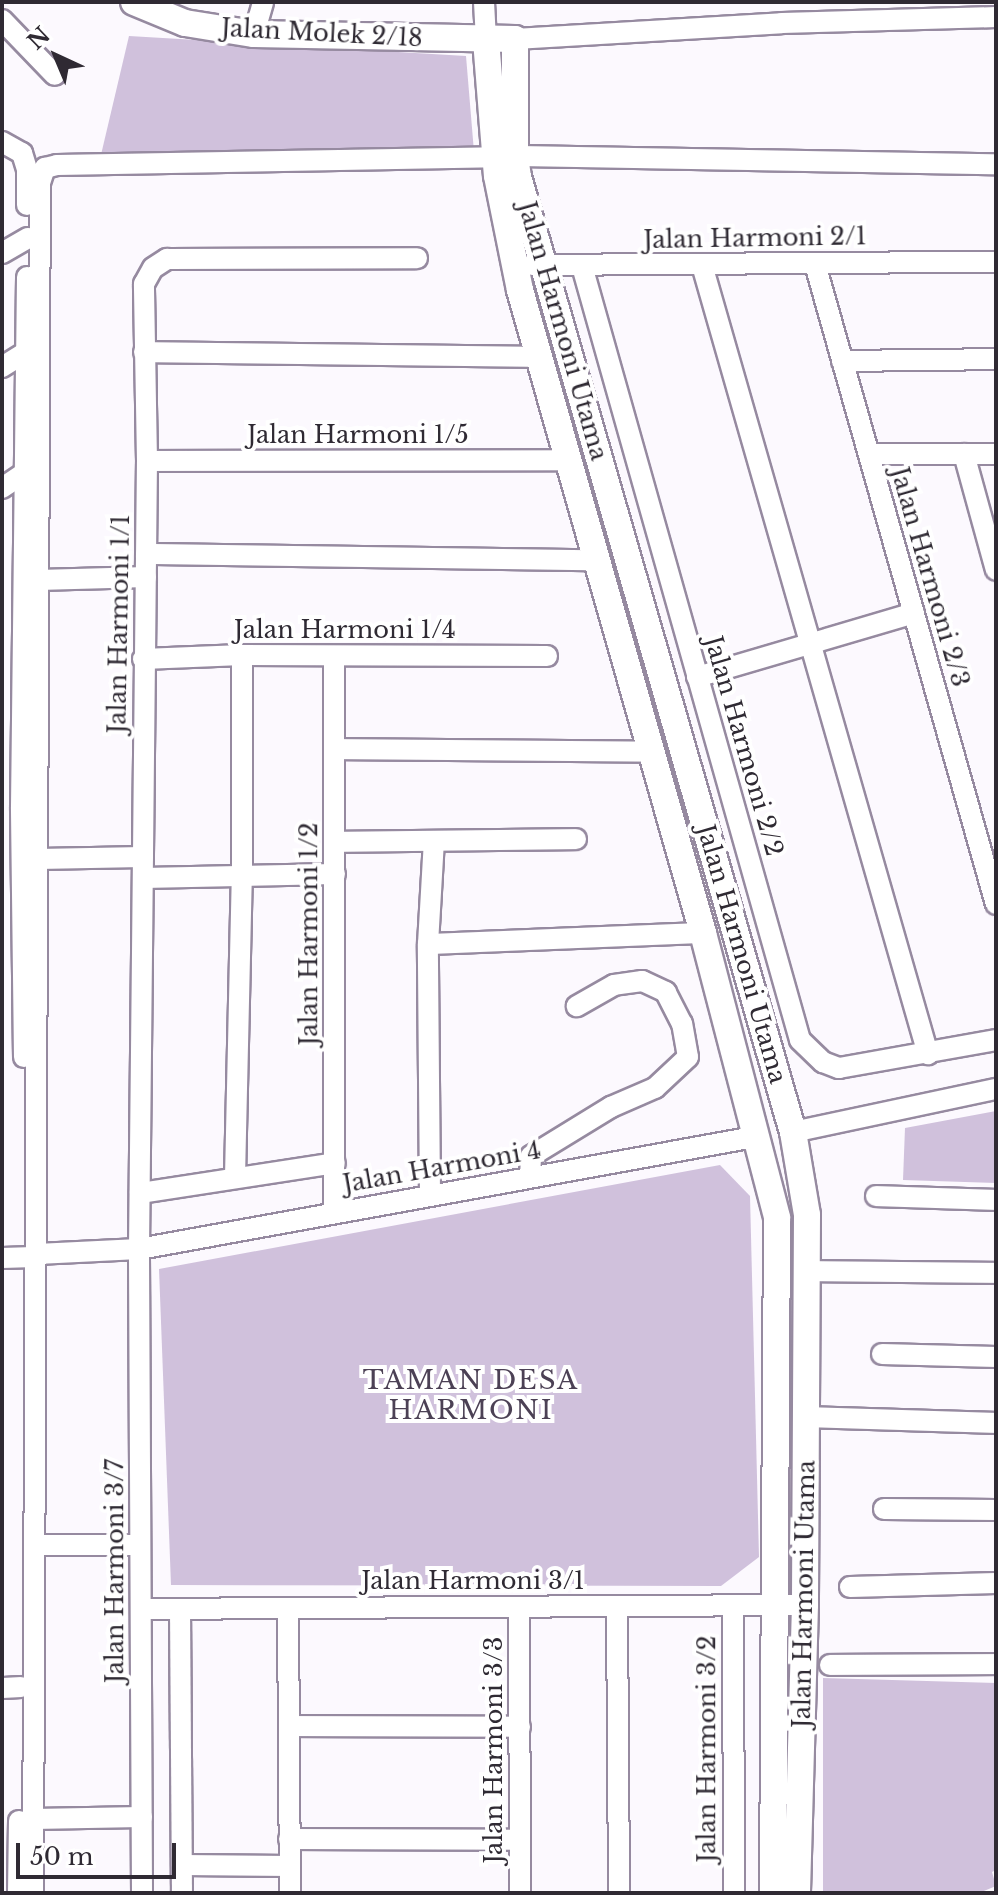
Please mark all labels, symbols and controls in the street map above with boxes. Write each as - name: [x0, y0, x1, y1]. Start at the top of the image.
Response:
- street label: Jalan Molek 2/18: [220, 13, 424, 53]
- north arrow: [16, 16, 96, 96]
- text: N: [22, 21, 56, 55]
- street label: Jalan Harmoni Utama: [512, 198, 614, 464]
- street label: Jalan Harmoni 2/1: [643, 222, 867, 254]
- street label: Jalan Harmoni 1/5: [247, 421, 469, 449]
- street label: Jalan Harmoni 2/3: [885, 464, 975, 690]
- street label: Jalan Harmoni 1/1: [103, 514, 135, 734]
- street label: Jalan Harmoni 1/4: [234, 616, 456, 644]
- street label: Jalan Harmoni 2/2: [699, 633, 789, 859]
- street label: Jalan Harmoni Utama: [691, 821, 793, 1087]
- street label: Jalan Harmoni 1/2: [295, 822, 323, 1046]
- street label: Jalan Harmoni 4: [341, 1135, 543, 1199]
- district label: TAMAN DESA HARMONI: [363, 1365, 579, 1426]
- street label: Jalan Harmoni 3/7: [101, 1459, 129, 1683]
- street label: Jalan Harmoni Utama: [787, 1460, 821, 1728]
- street label: Jalan Harmoni 3/1: [361, 1567, 585, 1595]
- street label: Jalan Harmoni 3/2: [693, 1635, 721, 1863]
- street label: Jalan Harmoni 3/3: [480, 1636, 508, 1864]
- scale bar: [20, 1827, 180, 1877]
- text: 50 m: [30, 1842, 93, 1871]

